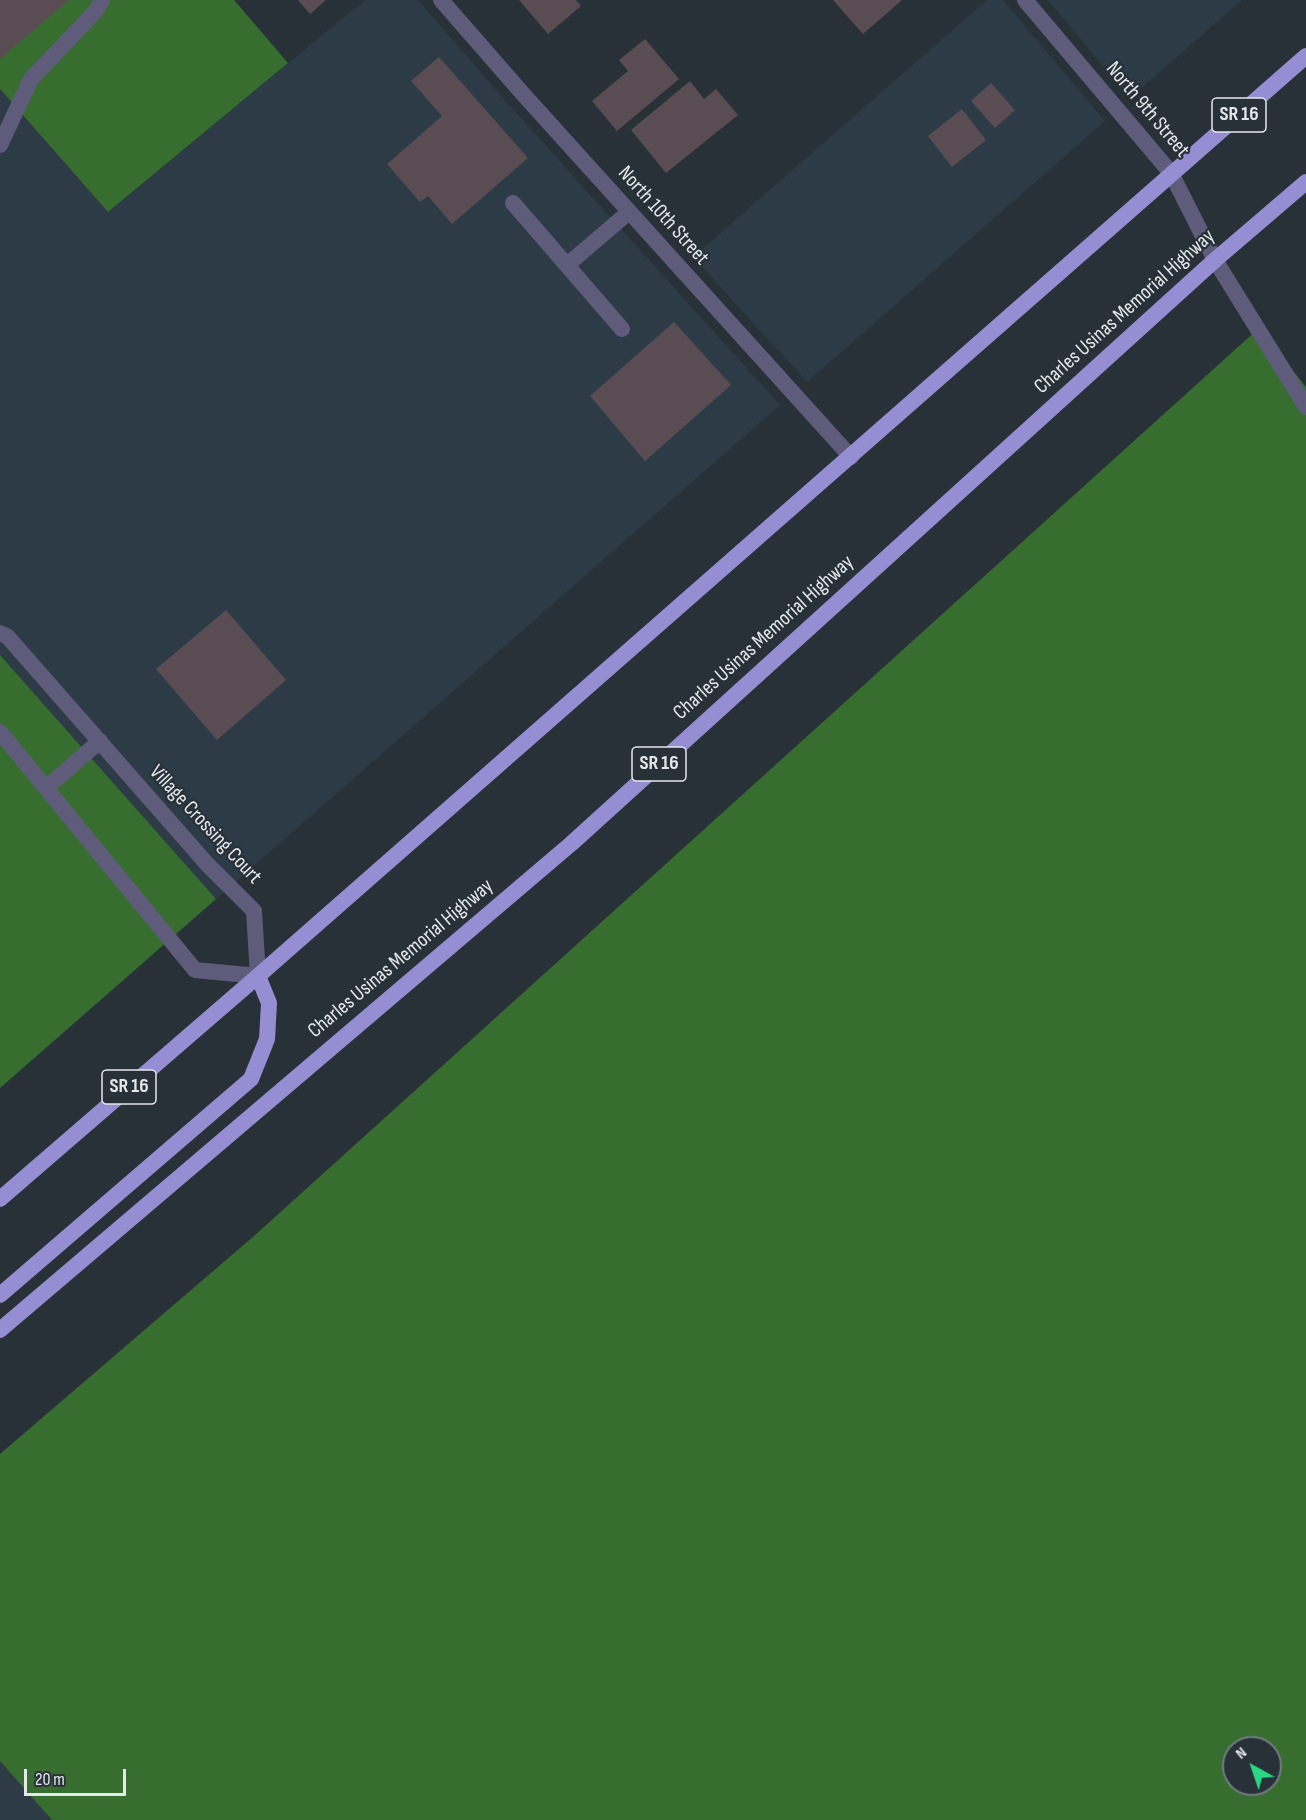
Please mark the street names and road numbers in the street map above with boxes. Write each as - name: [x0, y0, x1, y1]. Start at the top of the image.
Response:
- street label: North 9th Street: [1100, 57, 1194, 163]
- road number: SR 16: [1212, 98, 1266, 132]
- street label: North 10th Street: [612, 161, 714, 271]
- street label: Charles Usinas Memorial Highway: [1030, 224, 1220, 400]
- street label: Charles Usinas Memorial Highway: [669, 550, 859, 726]
- road number: SR 16: [632, 747, 686, 781]
- street label: Village Crossing Court: [143, 760, 267, 890]
- street label: Charles Usinas Memorial Highway: [303, 874, 499, 1044]
- road number: SR 16: [102, 1070, 156, 1104]

